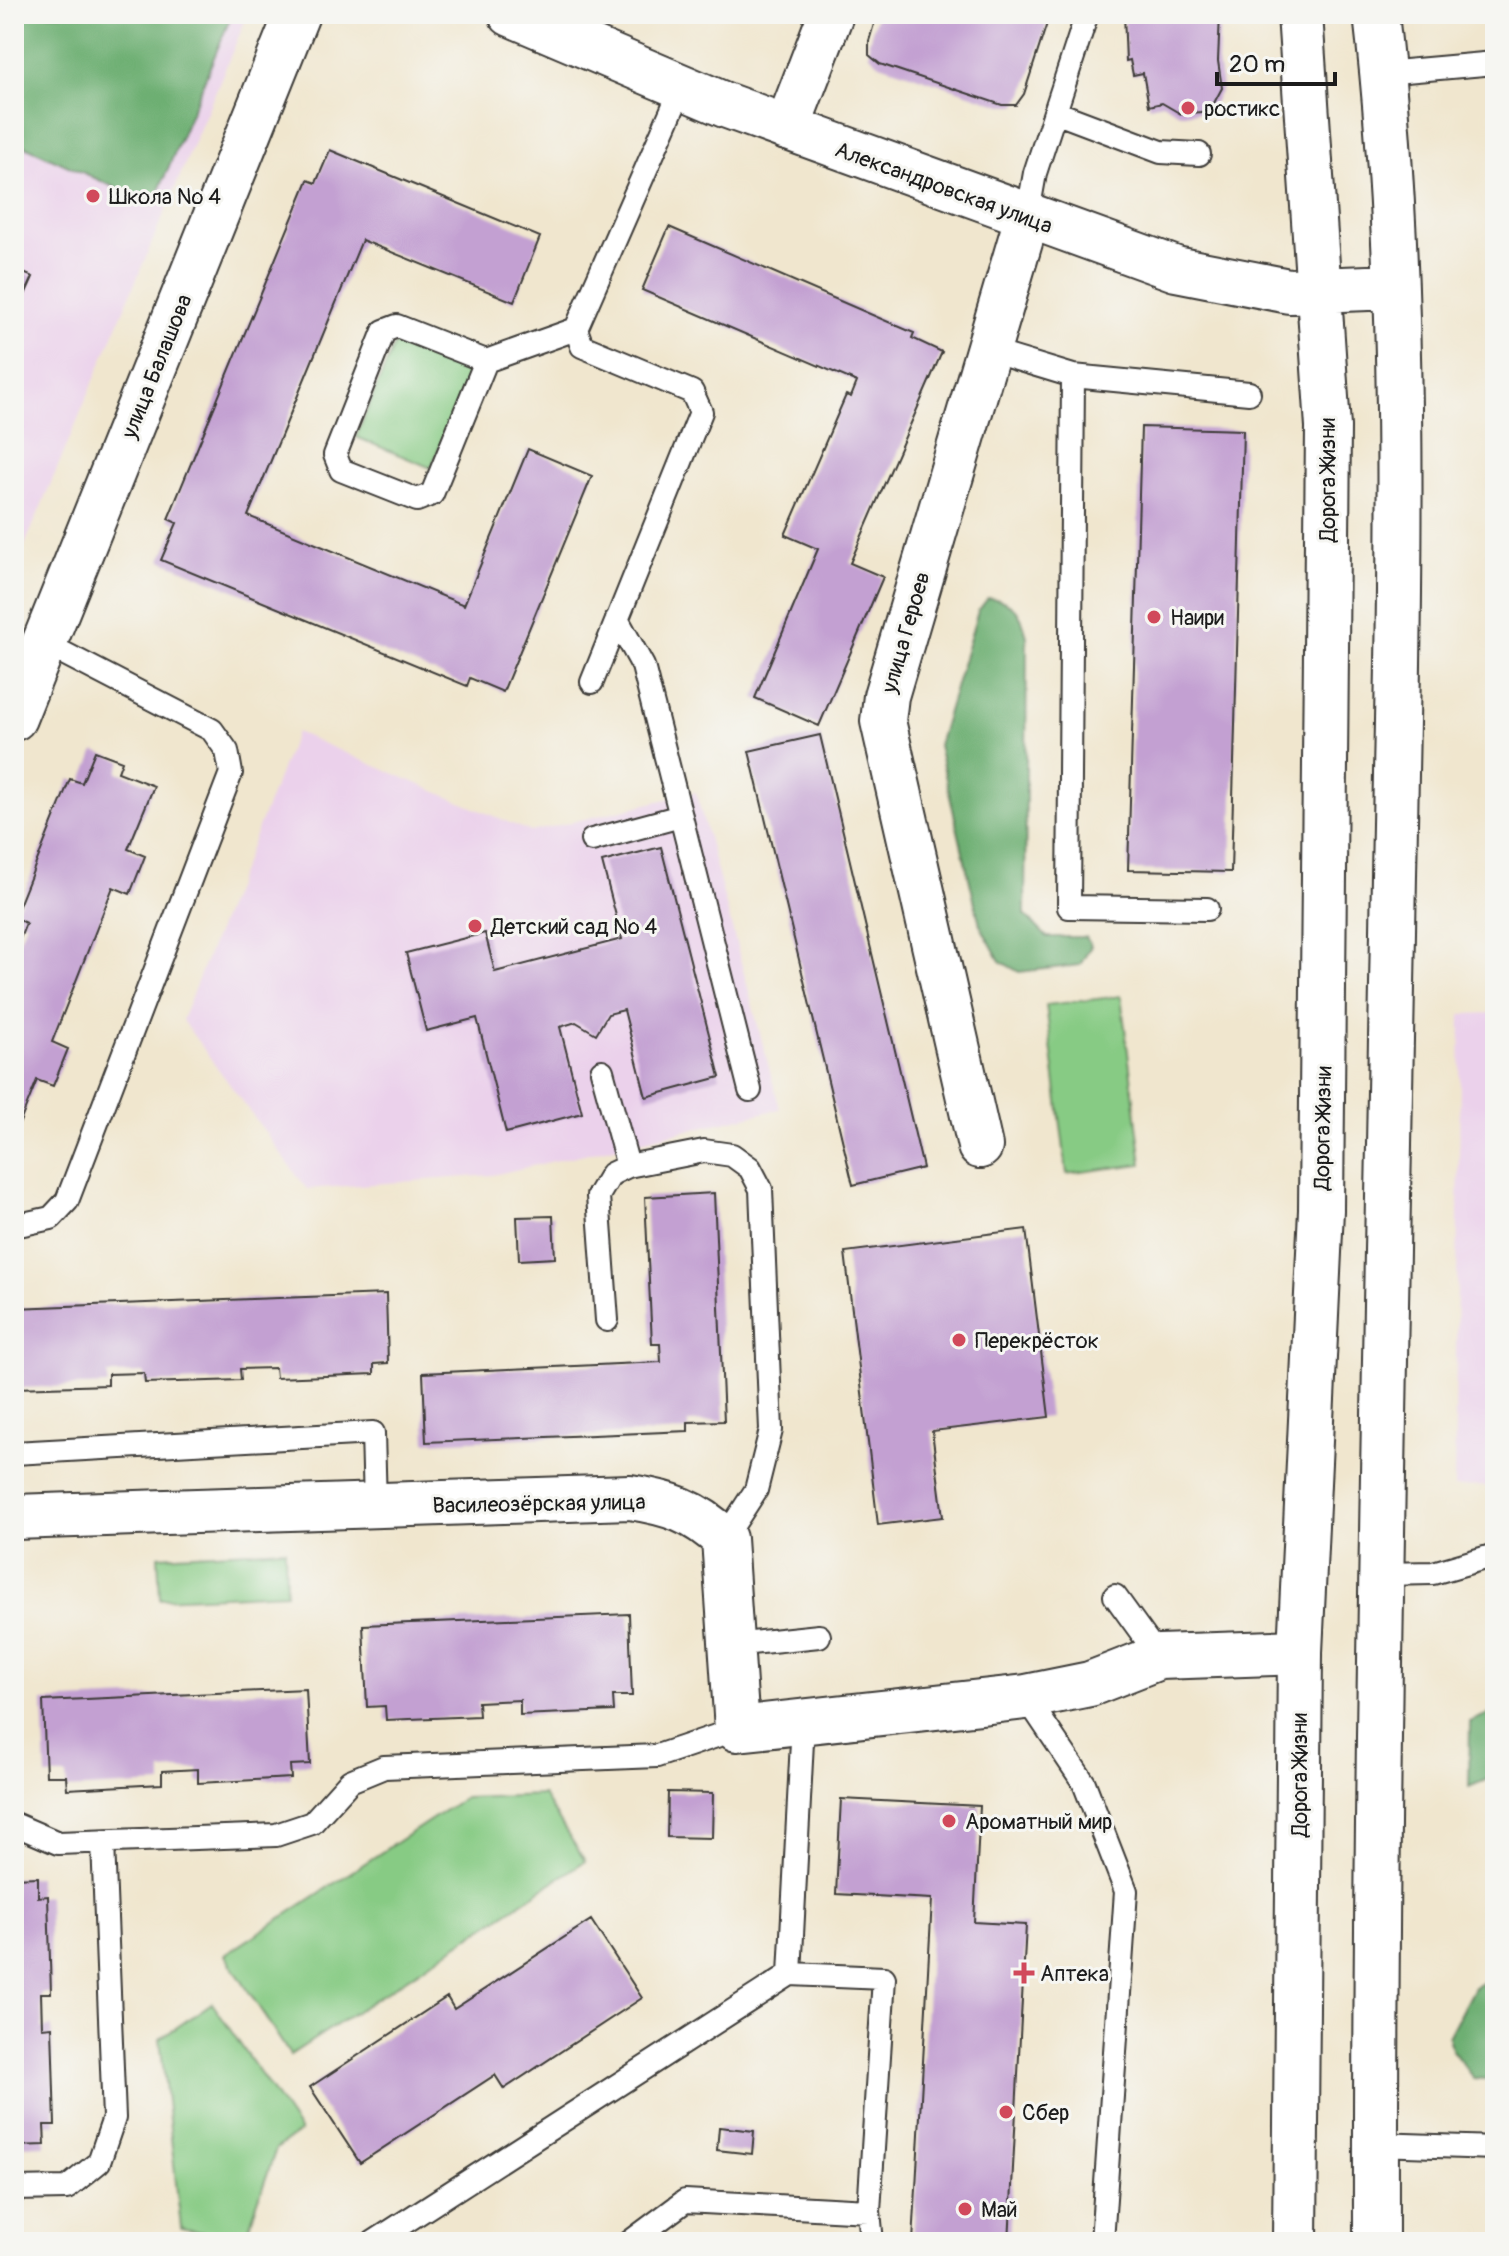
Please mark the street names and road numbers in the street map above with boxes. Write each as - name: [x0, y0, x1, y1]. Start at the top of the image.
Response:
- street label: Александровская улица: [831, 136, 1056, 240]
- street label: улица Балашова: [115, 290, 199, 444]
- street label: Дорога Жизни: [1314, 418, 1342, 543]
- street label: улица Героев: [875, 568, 937, 697]
- street label: Дорога Жизни: [1308, 1066, 1338, 1191]
- street label: Василеозёрская улица: [432, 1488, 646, 1520]
- street label: Дорога Жизни: [1286, 1713, 1314, 1838]

